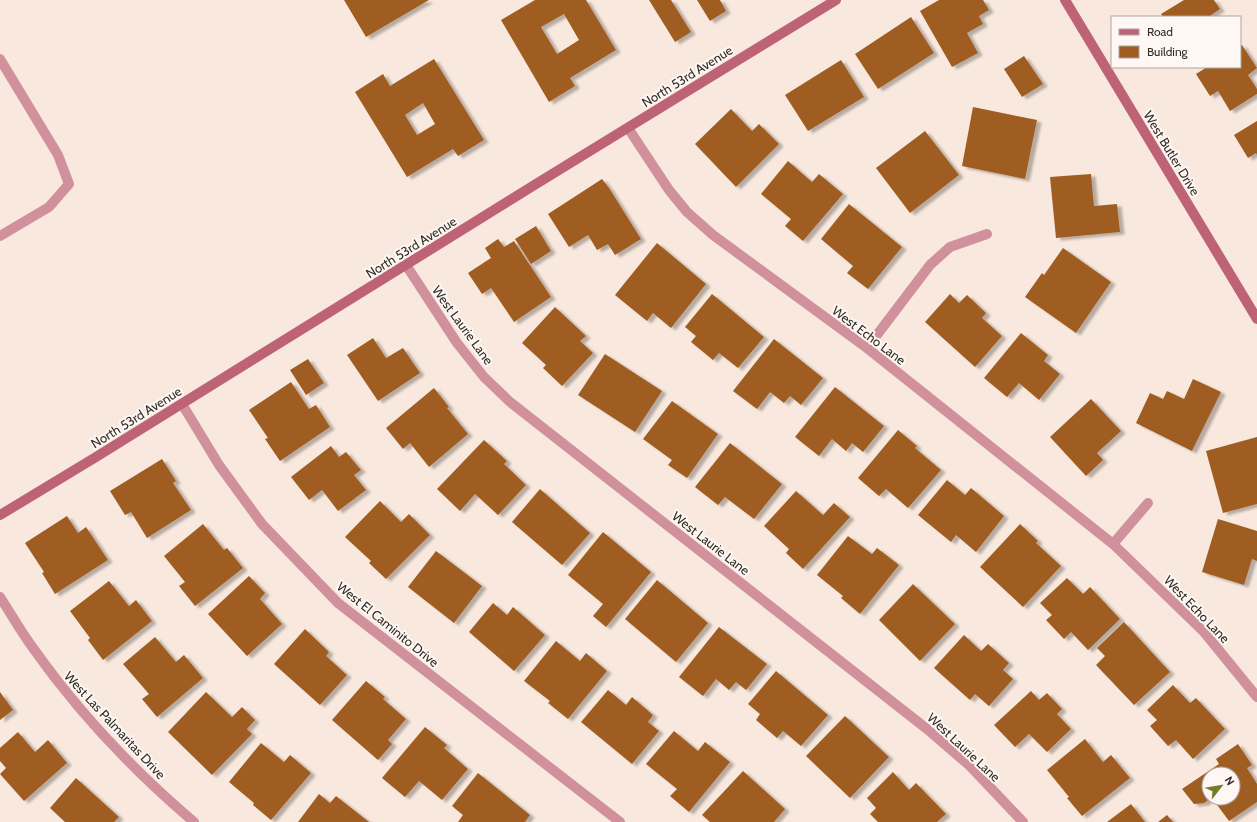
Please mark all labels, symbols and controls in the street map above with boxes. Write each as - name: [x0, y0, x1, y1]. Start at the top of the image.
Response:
- legend: [1111, 16, 1241, 68]
- text: Road: [1147, 24, 1173, 39]
- street label: North 53rd Avenue: [639, 41, 736, 110]
- text: Building: [1147, 44, 1189, 59]
- street label: West Butler Drive: [1140, 108, 1204, 198]
- street label: North 53rd Avenue: [363, 212, 460, 281]
- street label: West Laurie Lane: [429, 282, 497, 368]
- street label: West Echo Lane: [829, 302, 909, 368]
- street label: North 53rd Avenue: [88, 382, 185, 451]
- street label: West Laurie Lane: [669, 508, 753, 578]
- street label: West Echo Lane: [1161, 572, 1233, 646]
- street label: West El Caminito Drive: [334, 578, 442, 670]
- street label: West Las Palmaritas Drive: [61, 668, 169, 782]
- street label: West Laurie Lane: [924, 709, 1004, 785]
- north arrow: [1201, 766, 1241, 806]
- text: N: [1222, 774, 1238, 788]

